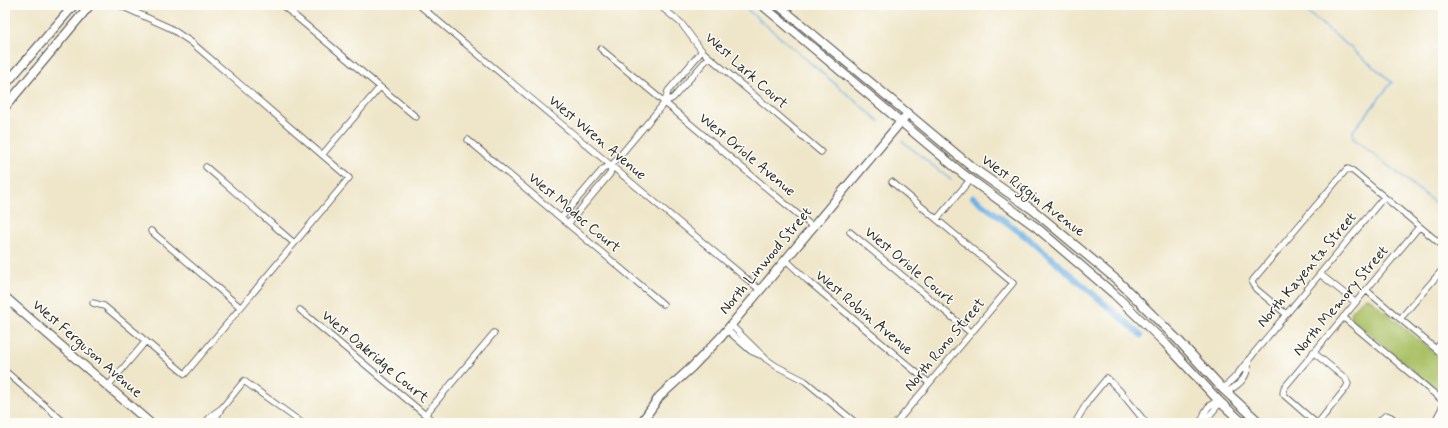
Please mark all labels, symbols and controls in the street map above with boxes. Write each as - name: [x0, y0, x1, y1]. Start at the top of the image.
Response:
- street label: West Lark Court: [700, 28, 792, 114]
- street label: West Wren Avenue: [544, 91, 650, 185]
- street label: West Oriole Avenue: [694, 109, 800, 201]
- street label: West Riggin Avenue: [976, 150, 1089, 243]
- street label: West Modoc Court: [524, 168, 624, 258]
- street label: North Linwood Street: [715, 203, 817, 319]
- street label: North Kayenta Street: [1253, 208, 1361, 332]
- street label: West Oriole Court: [860, 222, 958, 310]
- street label: North Memory Street: [1289, 241, 1393, 360]
- street label: West Robin Avenue: [811, 266, 917, 360]
- street label: North Rono Street: [900, 294, 990, 396]
- street label: West Ferguson Avenue: [27, 296, 146, 403]
- street label: West Oakridge Court: [317, 306, 433, 408]

